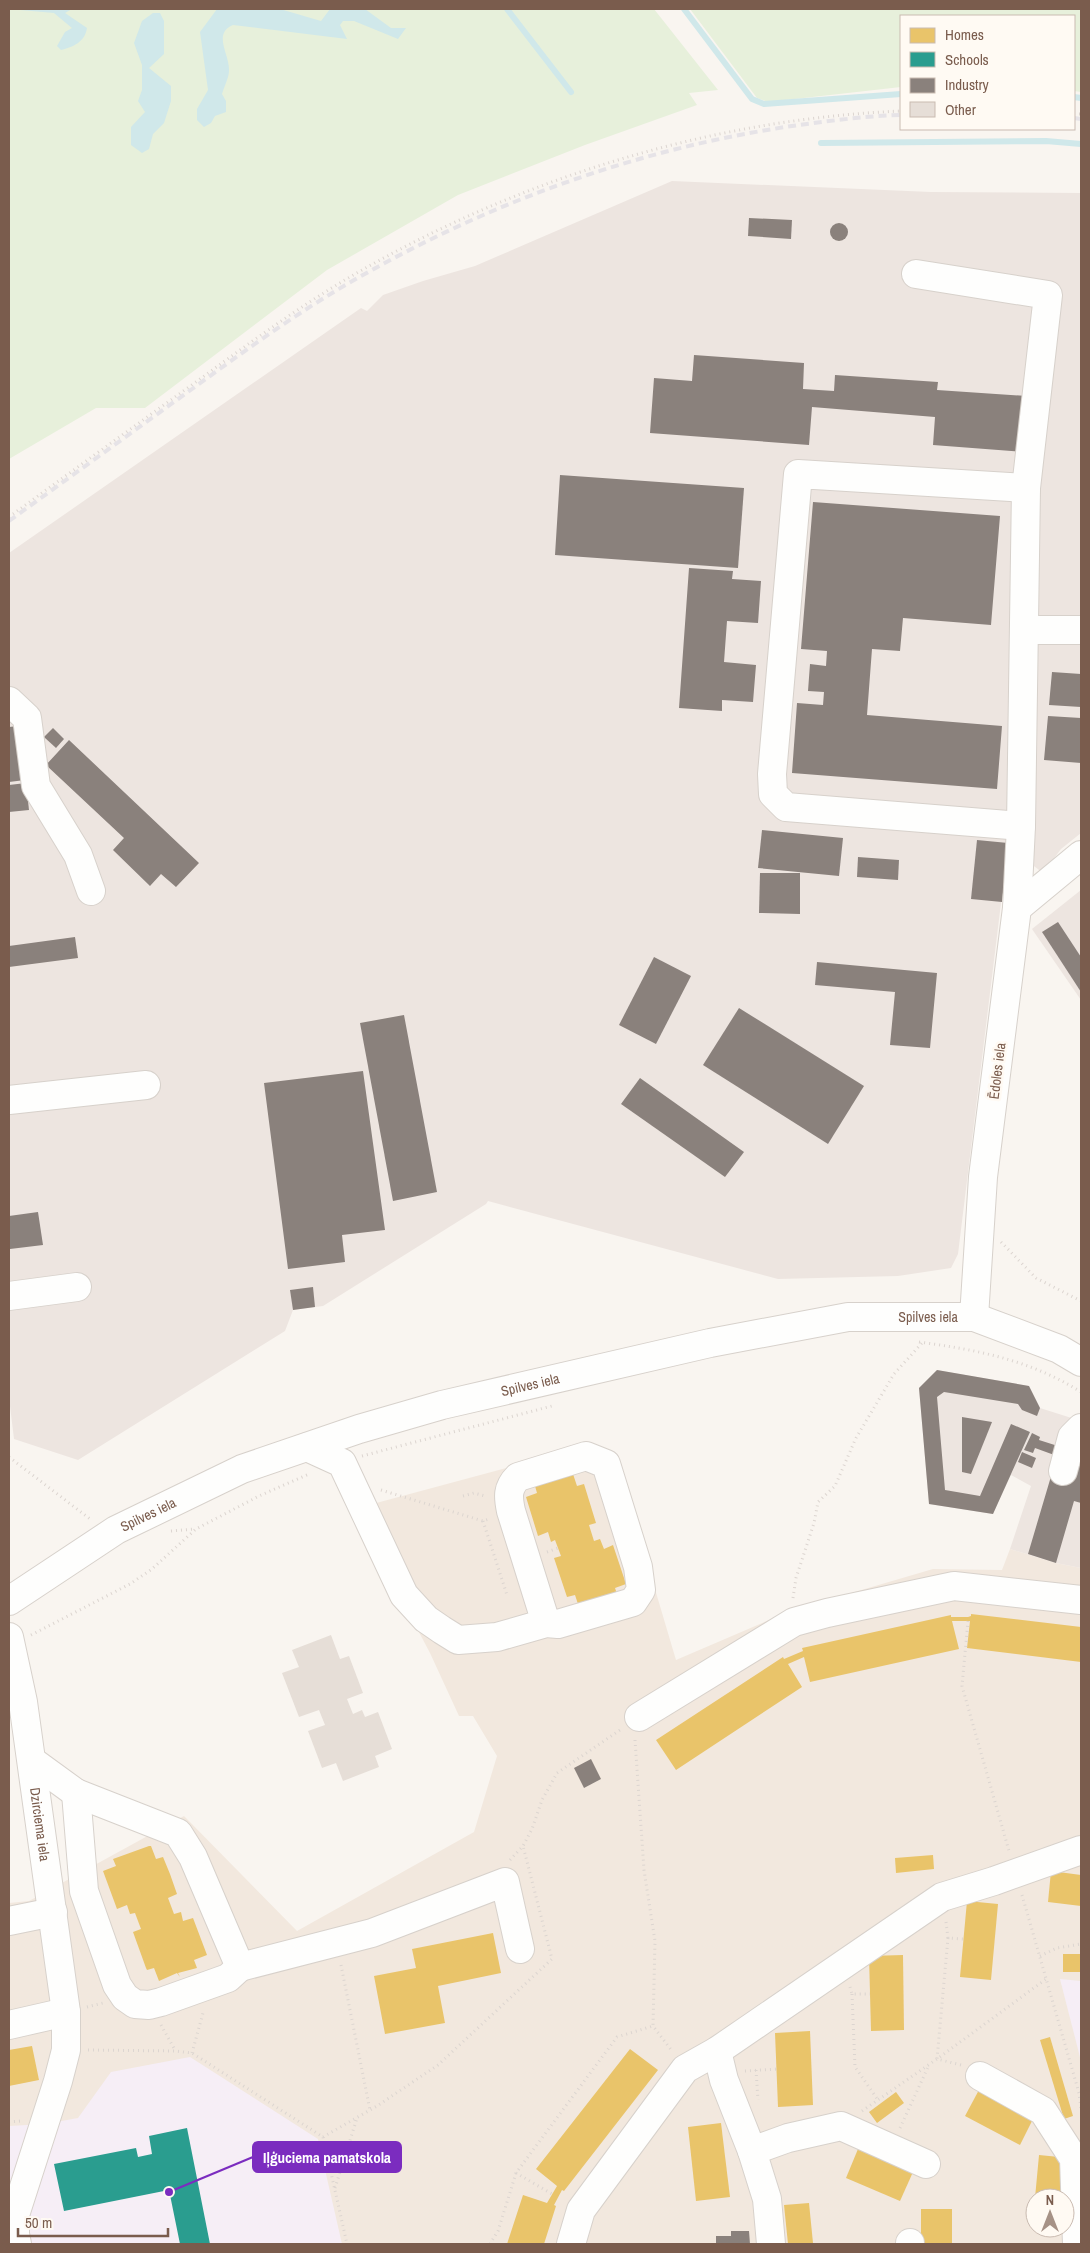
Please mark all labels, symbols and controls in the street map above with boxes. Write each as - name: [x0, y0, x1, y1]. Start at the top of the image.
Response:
- legend: [900, 15, 1075, 130]
- text: Homes: [945, 24, 984, 45]
- text: Schools: [945, 49, 989, 70]
- text: Industry: [945, 74, 990, 95]
- text: Other: [945, 99, 976, 120]
- street label: Ēdoles iela: [985, 1041, 1009, 1100]
- street label: Spilves iela: [898, 1308, 958, 1326]
- street label: Spilves iela: [499, 1369, 562, 1400]
- street label: Spilves iela: [117, 1493, 179, 1536]
- street label: Dzirciema iela: [26, 1786, 54, 1863]
- callout: Iļģuciema pamatskola: [253, 2142, 401, 2172]
- text: Iļģuciema pamatskola: [263, 2147, 391, 2168]
- north arrow: [1025, 2188, 1075, 2238]
- text: N: [1046, 2191, 1054, 2209]
- scale bar: [18, 2206, 168, 2238]
- text: 50 m: [25, 2212, 52, 2233]

